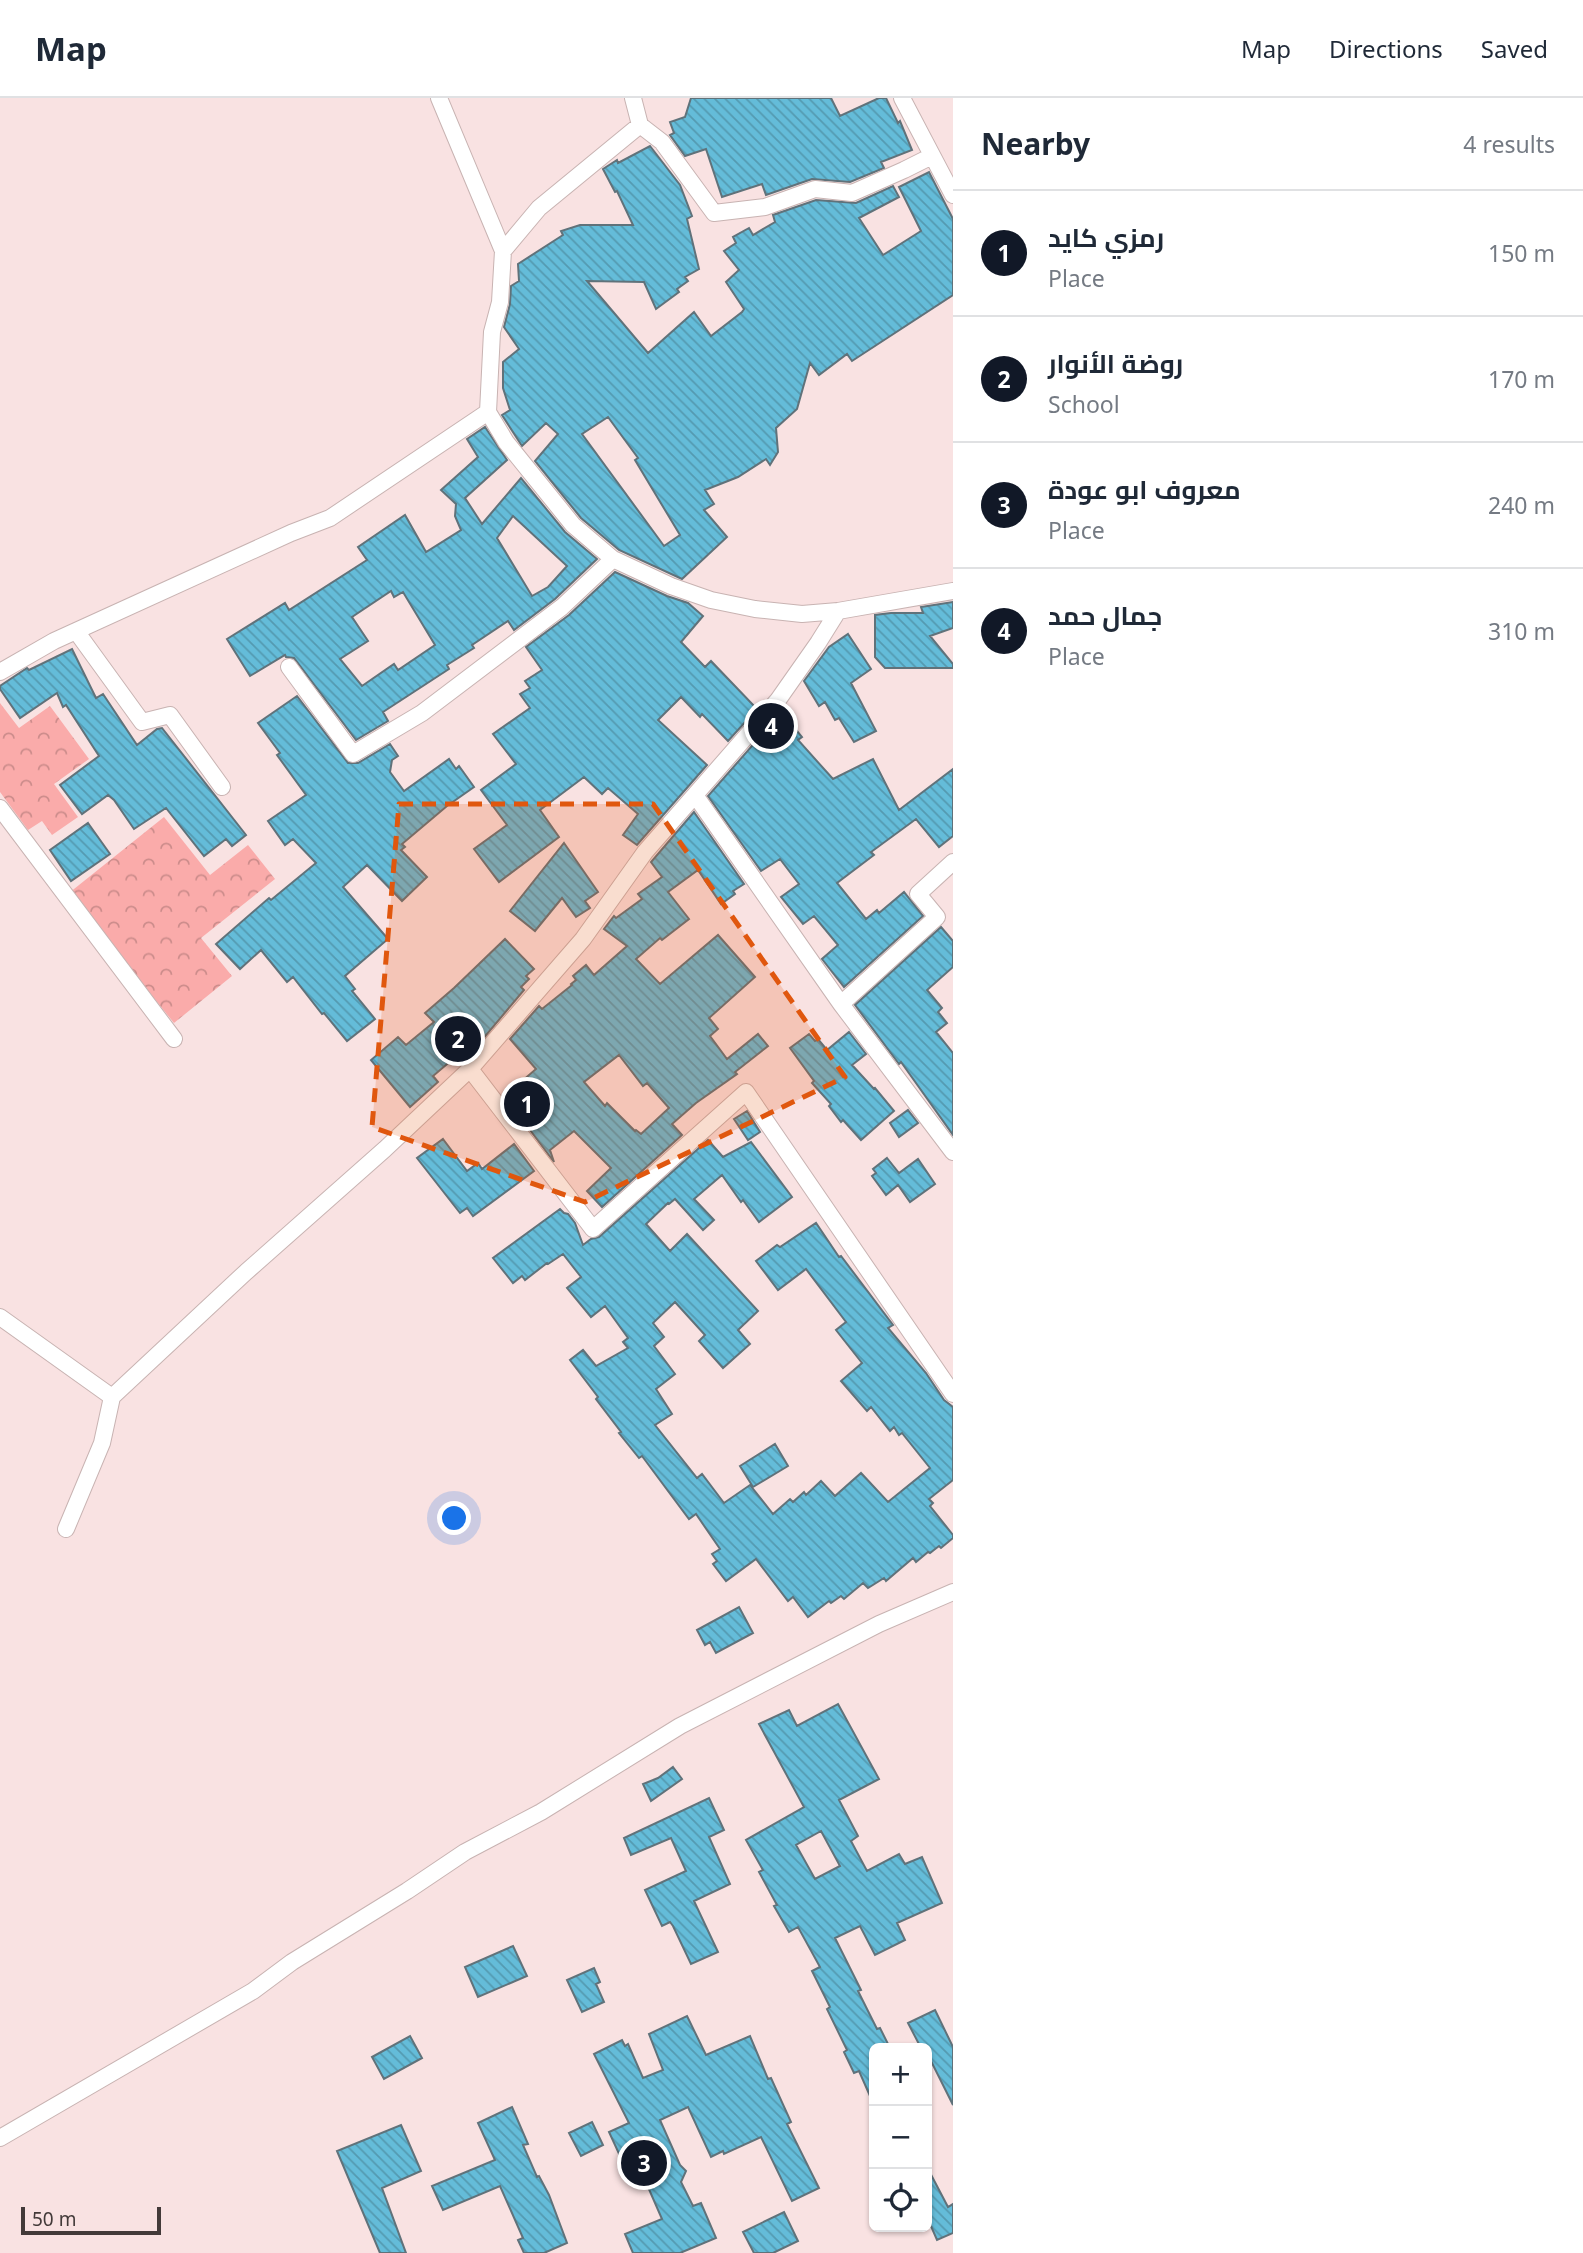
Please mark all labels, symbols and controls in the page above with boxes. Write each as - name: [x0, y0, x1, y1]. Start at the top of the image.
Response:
- text: Map: [35, 26, 107, 71]
- text: Map: [1241, 32, 1291, 65]
- text: Directions: [1329, 32, 1443, 65]
- text: Saved: [1481, 32, 1548, 65]
- text: Nearby: [981, 123, 1090, 164]
- text: 4 results: [1463, 128, 1555, 160]
- text: رمزي كايد: [1048, 219, 1164, 255]
- text: 1: [997, 237, 1011, 269]
- text: 150 m: [1488, 237, 1555, 269]
- text: Place: [1048, 262, 1105, 294]
- text: روضة الأنوار: [1048, 345, 1183, 381]
- text: 2: [997, 363, 1011, 395]
- text: 170 m: [1488, 363, 1555, 395]
- text: School: [1048, 388, 1120, 420]
- text: معروف ابو عودة: [1048, 471, 1241, 507]
- text: 3: [997, 489, 1011, 521]
- text: 240 m: [1488, 489, 1555, 521]
- text: Place: [1048, 514, 1105, 546]
- text: جمال حمد: [1048, 597, 1162, 633]
- text: 4: [997, 615, 1011, 647]
- text: 310 m: [1488, 615, 1555, 647]
- text: Place: [1048, 640, 1105, 672]
- pin: 4: [748, 700, 794, 752]
- pin: 2: [435, 1013, 481, 1065]
- pin: 1: [504, 1078, 550, 1130]
- your location: [437, 1501, 471, 1535]
- map controls: [869, 2043, 932, 2232]
- button: +: [869, 2043, 932, 2106]
- button: −: [869, 2106, 932, 2169]
- pin: 3: [621, 2137, 667, 2189]
- button: locate: [869, 2169, 932, 2232]
- scale bar: [21, 2204, 161, 2236]
- text: 50 m: [32, 2206, 76, 2232]

